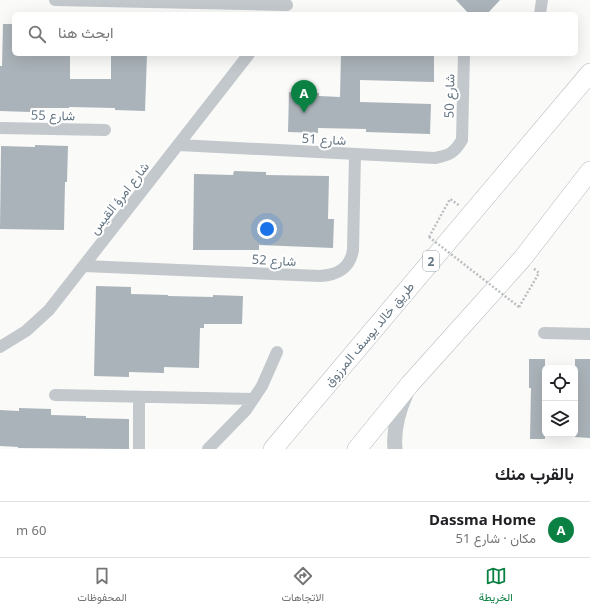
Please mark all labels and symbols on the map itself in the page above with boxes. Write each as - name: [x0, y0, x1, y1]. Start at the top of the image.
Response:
- street label: شارع 50: [440, 74, 459, 118]
- pin: A: [291, 80, 317, 113]
- street label: شارع 55: [31, 106, 75, 125]
- street label: شارع 51: [301, 129, 347, 150]
- street label: شارع امرؤ القيس: [85, 158, 154, 239]
- your location: [257, 219, 277, 239]
- street label: شارع 52: [251, 250, 297, 271]
- road number: 2: [423, 251, 439, 271]
- street label: طريق خالد يوسف المرزوق: [320, 278, 418, 390]

